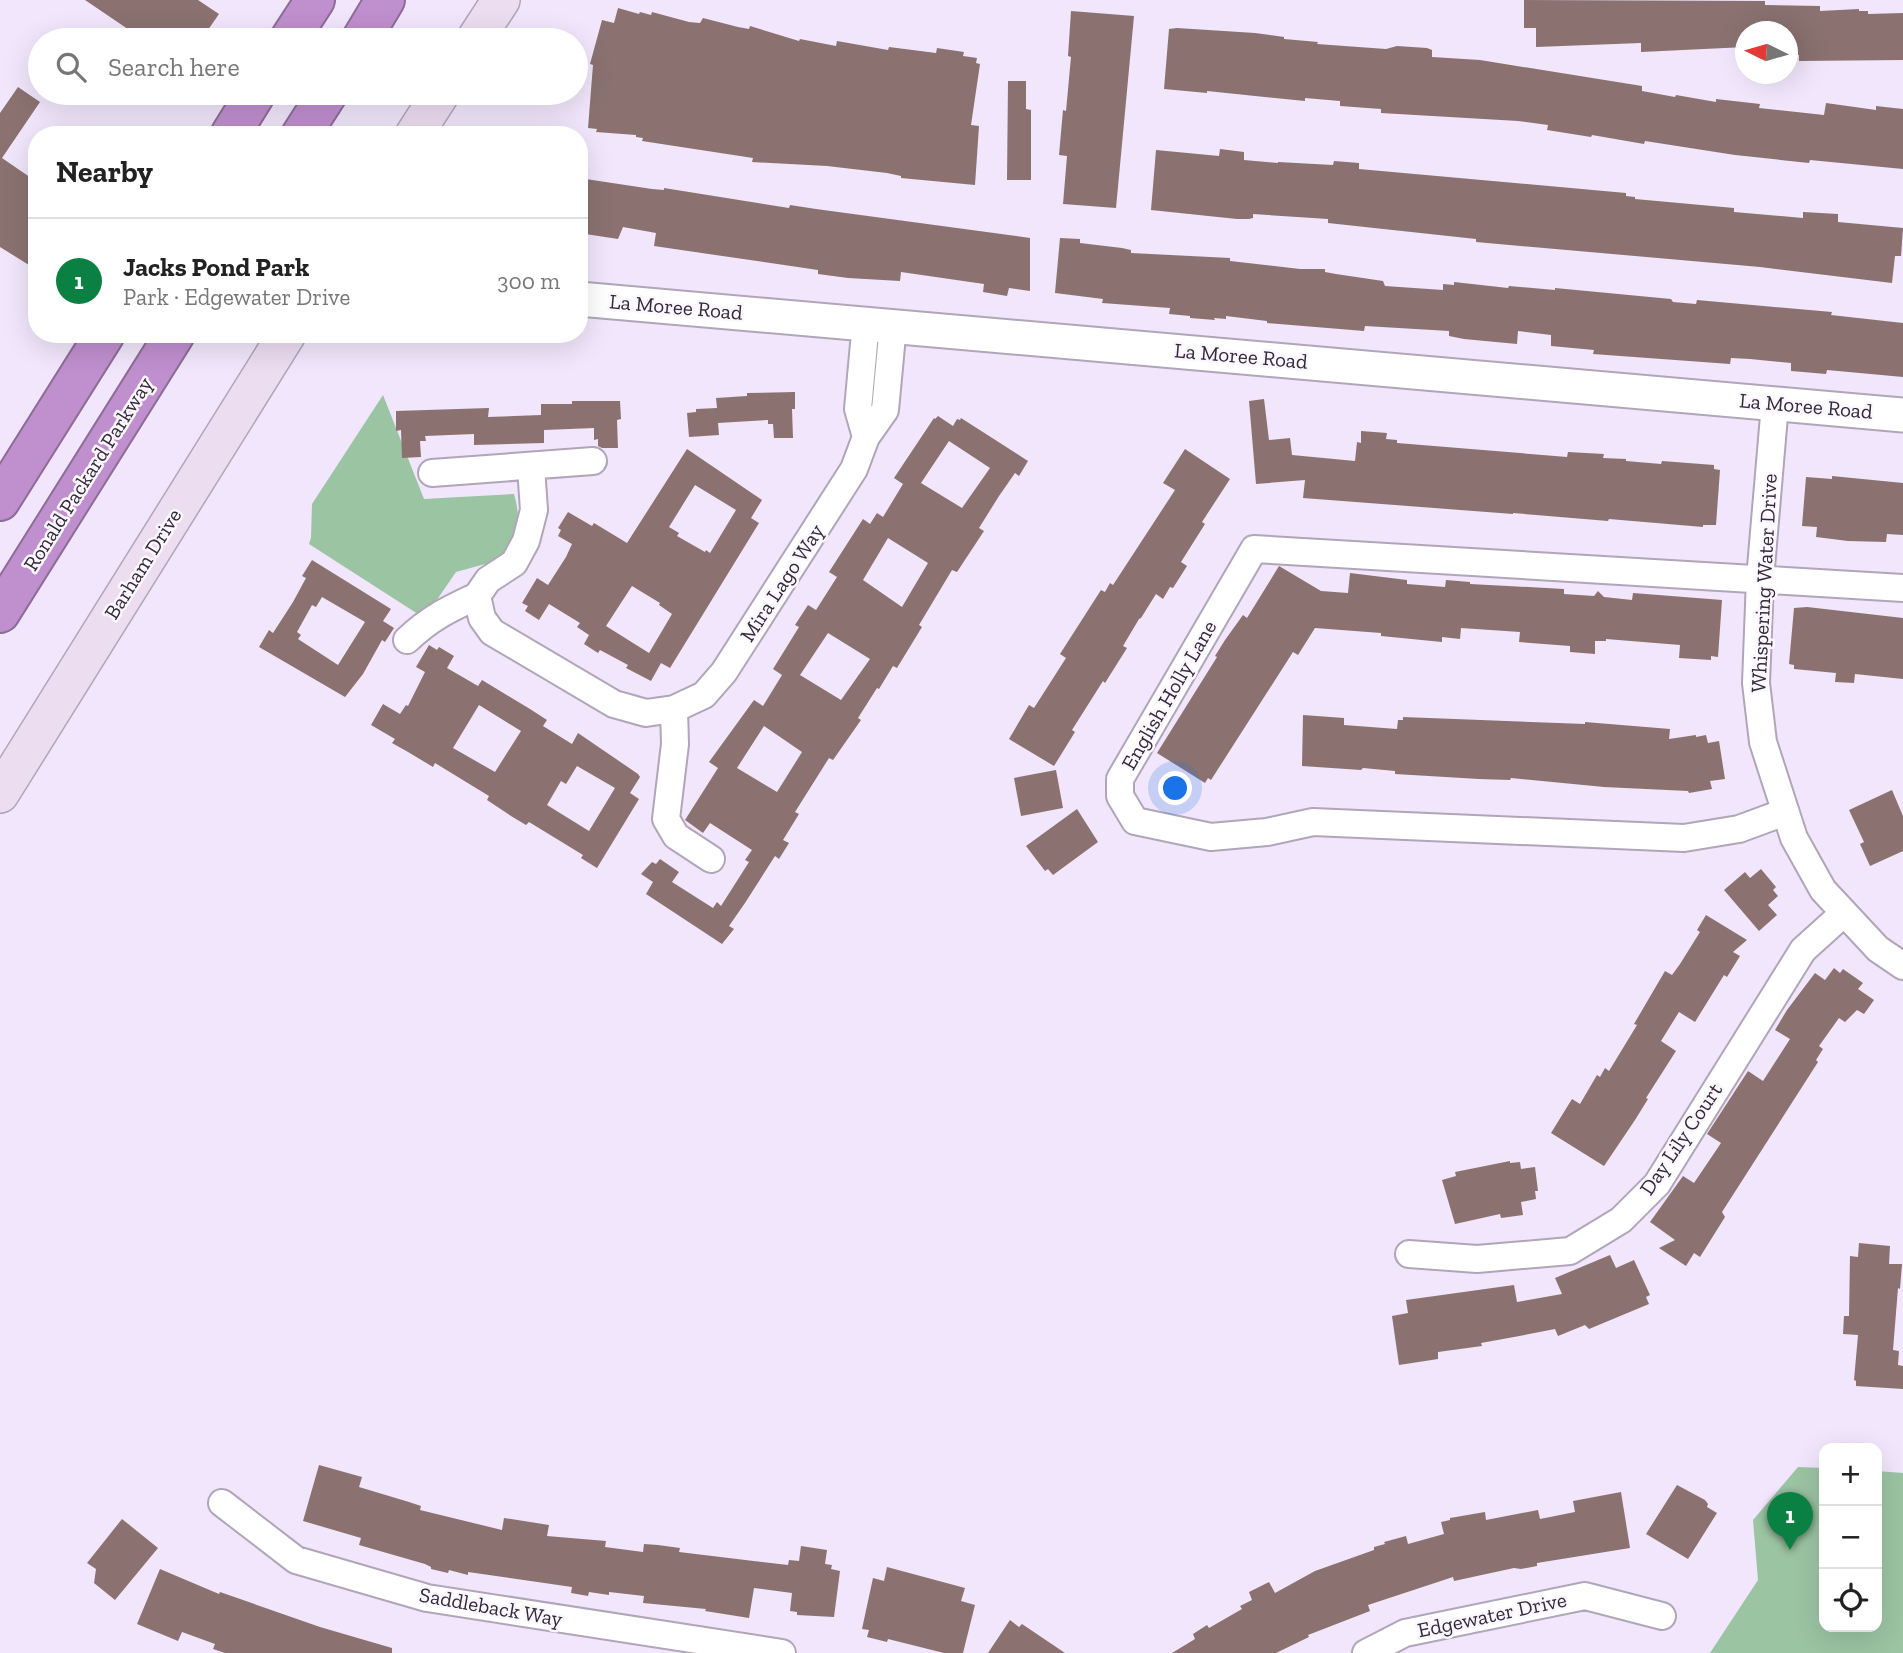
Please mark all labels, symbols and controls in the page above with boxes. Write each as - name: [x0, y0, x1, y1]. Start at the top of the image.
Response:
- north arrow: [1735, 21, 1798, 84]
- search box: [28, 28, 588, 105]
- icon: search: [52, 48, 90, 86]
- text: Search here: [108, 51, 240, 83]
- text: Nearby: [56, 154, 153, 190]
- text: Jacks Pond Park: [123, 251, 309, 283]
- text: 1: [74, 267, 84, 295]
- text: 300 m: [497, 267, 560, 295]
- text: Park · Edgewater Drive: [123, 283, 350, 311]
- street label: La Moree Road: [608, 288, 744, 325]
- street label: La Moree Road: [1173, 337, 1309, 374]
- street label: Ronald Packard Parkway: [18, 372, 158, 575]
- street label: La Moree Road: [1738, 387, 1874, 424]
- street label: Whispering Water Drive: [1745, 473, 1782, 693]
- street label: Barham Drive: [99, 504, 187, 624]
- street label: Mira Lago Way: [734, 519, 829, 646]
- street label: English Holly Lane: [1116, 615, 1222, 774]
- your location: [1158, 771, 1192, 805]
- street label: Day Lily Court: [1634, 1078, 1727, 1200]
- map controls: [1819, 1443, 1882, 1632]
- button: +: [1819, 1443, 1882, 1506]
- pin: 1: [1767, 1492, 1813, 1550]
- button: −: [1819, 1506, 1882, 1569]
- button: locate: [1819, 1569, 1882, 1632]
- street label: Saddleback Way: [418, 1582, 565, 1631]
- street label: Edgewater Drive: [1415, 1586, 1569, 1643]

